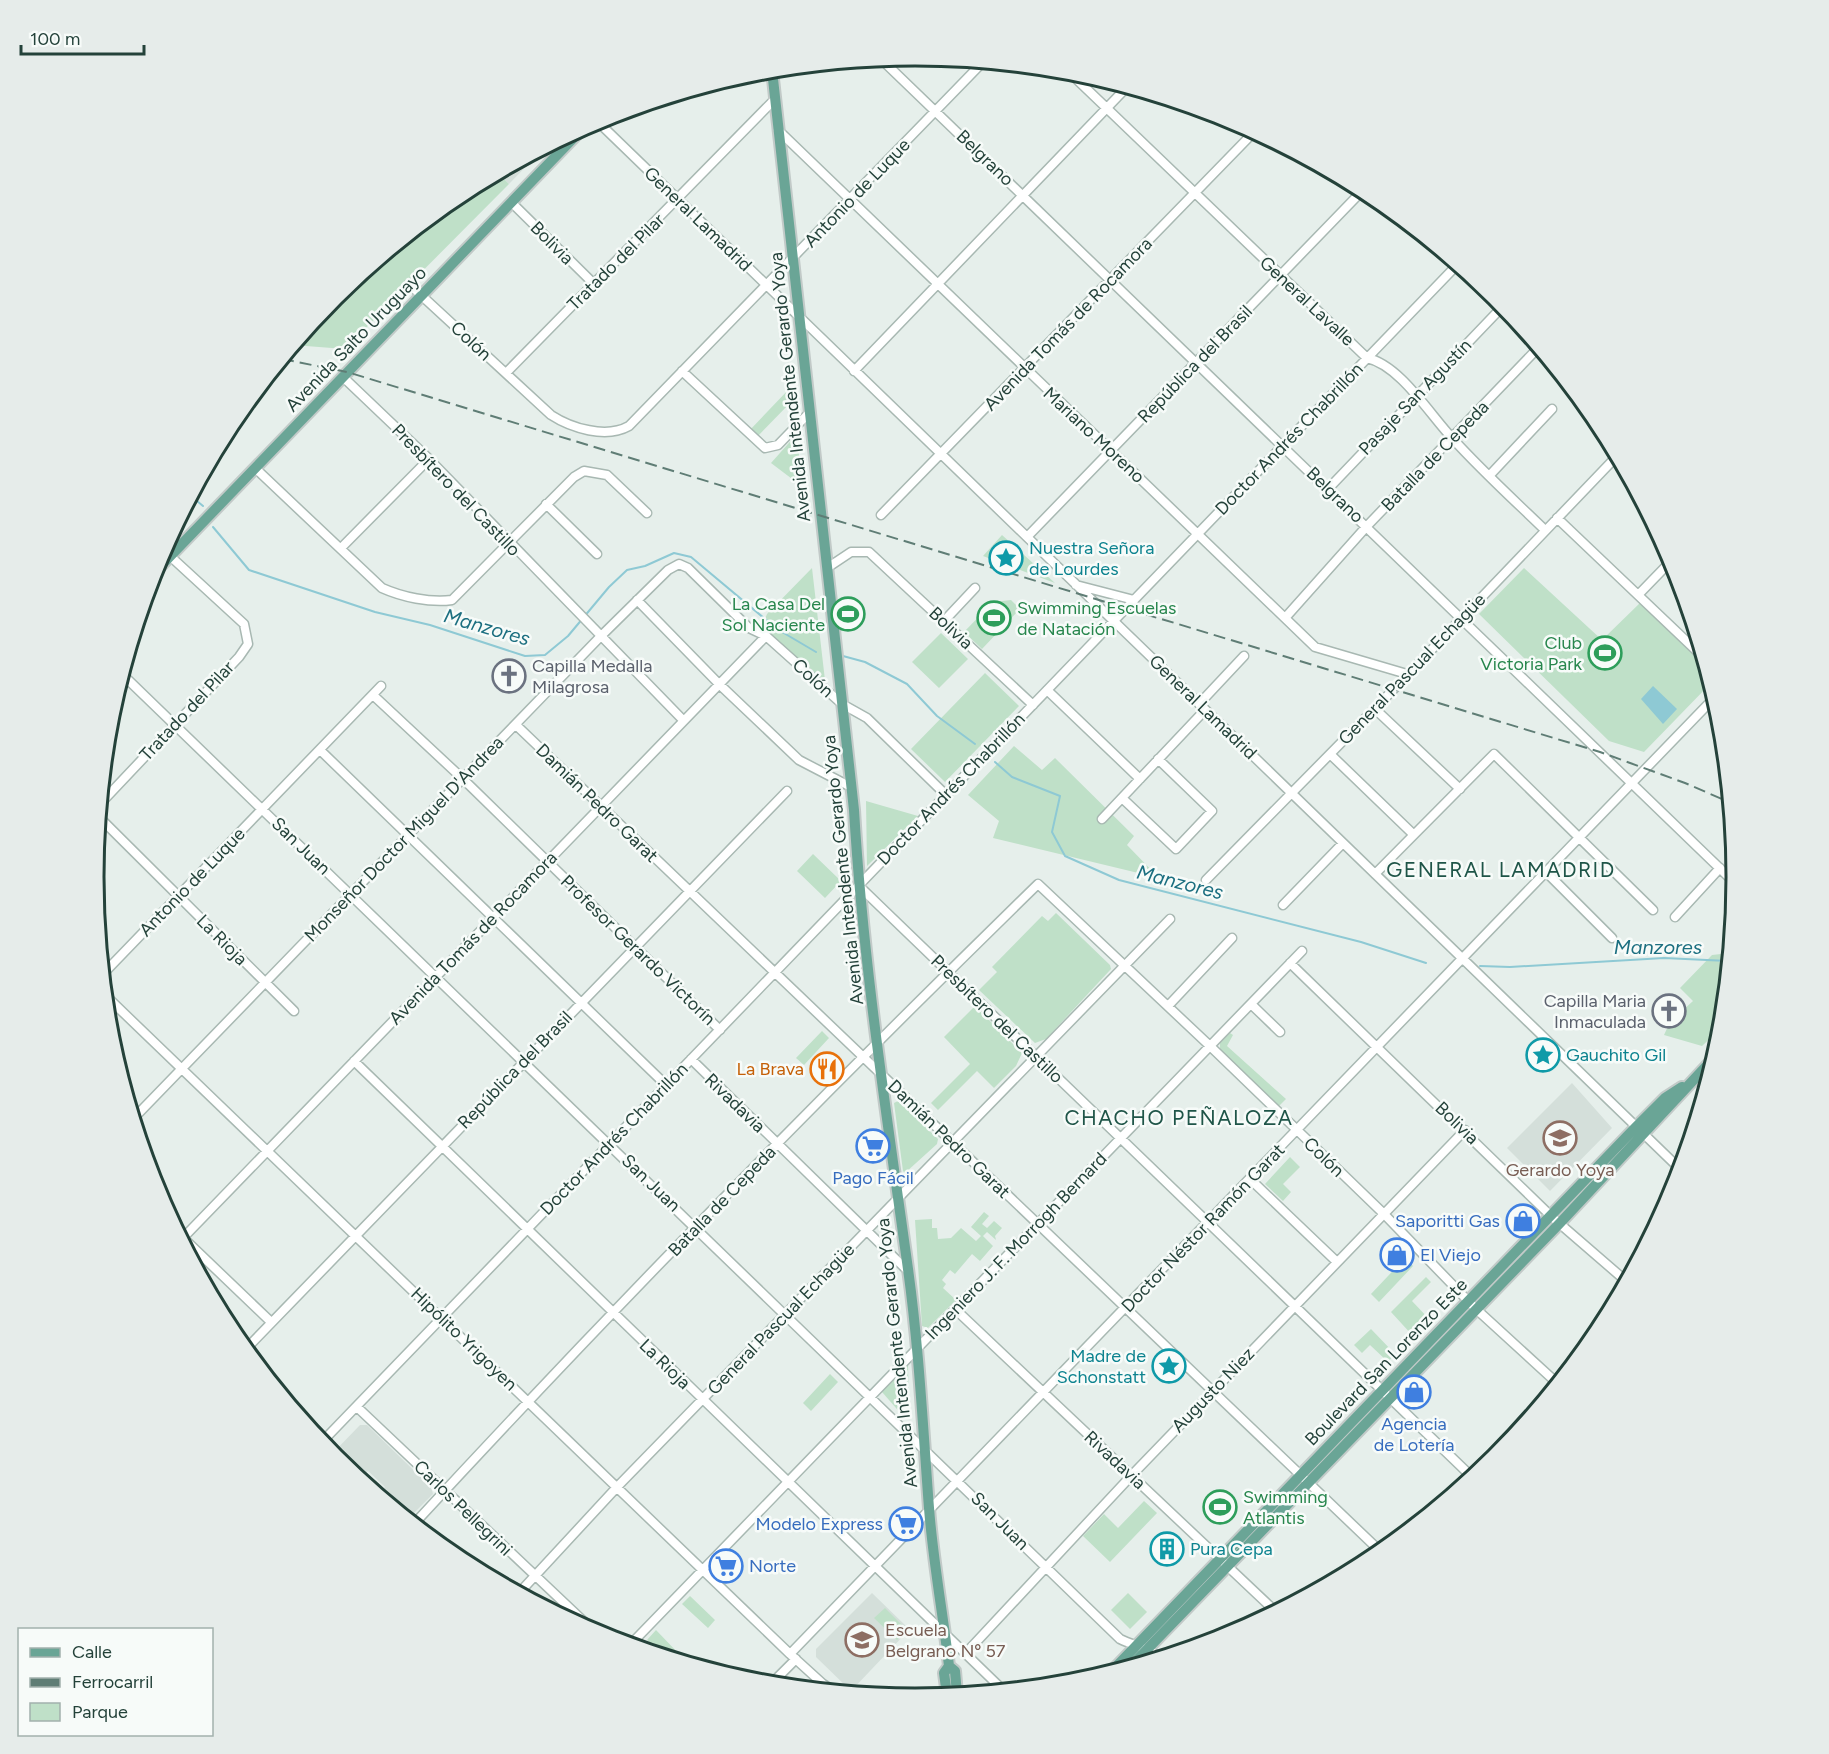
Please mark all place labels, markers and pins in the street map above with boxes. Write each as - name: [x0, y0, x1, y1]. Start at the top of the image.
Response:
- place label: Nuestra Señora de Lourdes: [1029, 537, 1154, 580]
- place icon: Nuestra Señora de Lourdes: [988, 540, 1024, 576]
- place label: La Casa Del Sol Naciente: [722, 593, 825, 636]
- sports icon: La Casa Del Sol Naciente: [830, 596, 866, 632]
- place label: Swimming Escuelas de Natación: [1017, 597, 1176, 640]
- sports icon: Swimming Escuelas de Natación: [976, 600, 1012, 636]
- place label: Club Victoria Park: [1480, 632, 1582, 675]
- sports icon: Club Victoria Park: [1587, 635, 1623, 671]
- place label: Capilla Medalla Milagrosa: [532, 655, 652, 698]
- church icon: Capilla Medalla Milagrosa: [491, 658, 527, 694]
- place label: Capilla Maria Inmaculada: [1544, 990, 1646, 1033]
- church icon: Capilla Maria Inmaculada: [1651, 993, 1687, 1029]
- place icon: Gauchito Gil: [1525, 1037, 1561, 1073]
- place label: Gauchito Gil: [1566, 1044, 1666, 1066]
- restaurant icon: La Brava: [809, 1051, 845, 1087]
- place label: La Brava: [737, 1058, 804, 1080]
- school or university icon: Gerardo Yoya: [1542, 1120, 1578, 1156]
- supermarket icon: Pago Fácil: [855, 1128, 891, 1164]
- place label: Gerardo Yoya: [1506, 1159, 1614, 1181]
- place label: Pago Fácil: [832, 1167, 914, 1189]
- shop icon: Saporitti Gas: [1505, 1203, 1541, 1239]
- place label: Saporitti Gas: [1395, 1210, 1500, 1232]
- shop icon: El Viejo: [1379, 1237, 1415, 1273]
- place label: El Viejo: [1420, 1244, 1481, 1266]
- place label: Madre de Schonstatt: [1057, 1345, 1146, 1388]
- place icon: Madre de Schonstatt: [1151, 1348, 1187, 1384]
- shop icon: Agencia de Lotería: [1396, 1374, 1432, 1410]
- place label: Agencia de Lotería: [1374, 1413, 1454, 1456]
- place label: Swimming Atlantis: [1243, 1486, 1328, 1529]
- sports icon: Swimming Atlantis: [1202, 1489, 1238, 1525]
- supermarket icon: Modelo Express: [888, 1506, 924, 1542]
- place label: Modelo Express: [756, 1513, 883, 1535]
- building icon: Pura Cepa: [1149, 1531, 1185, 1567]
- place label: Pura Cepa: [1190, 1538, 1273, 1560]
- supermarket icon: Norte: [708, 1548, 744, 1584]
- place label: Norte: [749, 1555, 796, 1577]
- place label: Escuela Belgrano Nº 57: [885, 1619, 1006, 1662]
- school or university icon: Escuela Belgrano Nº 57: [844, 1622, 880, 1658]

